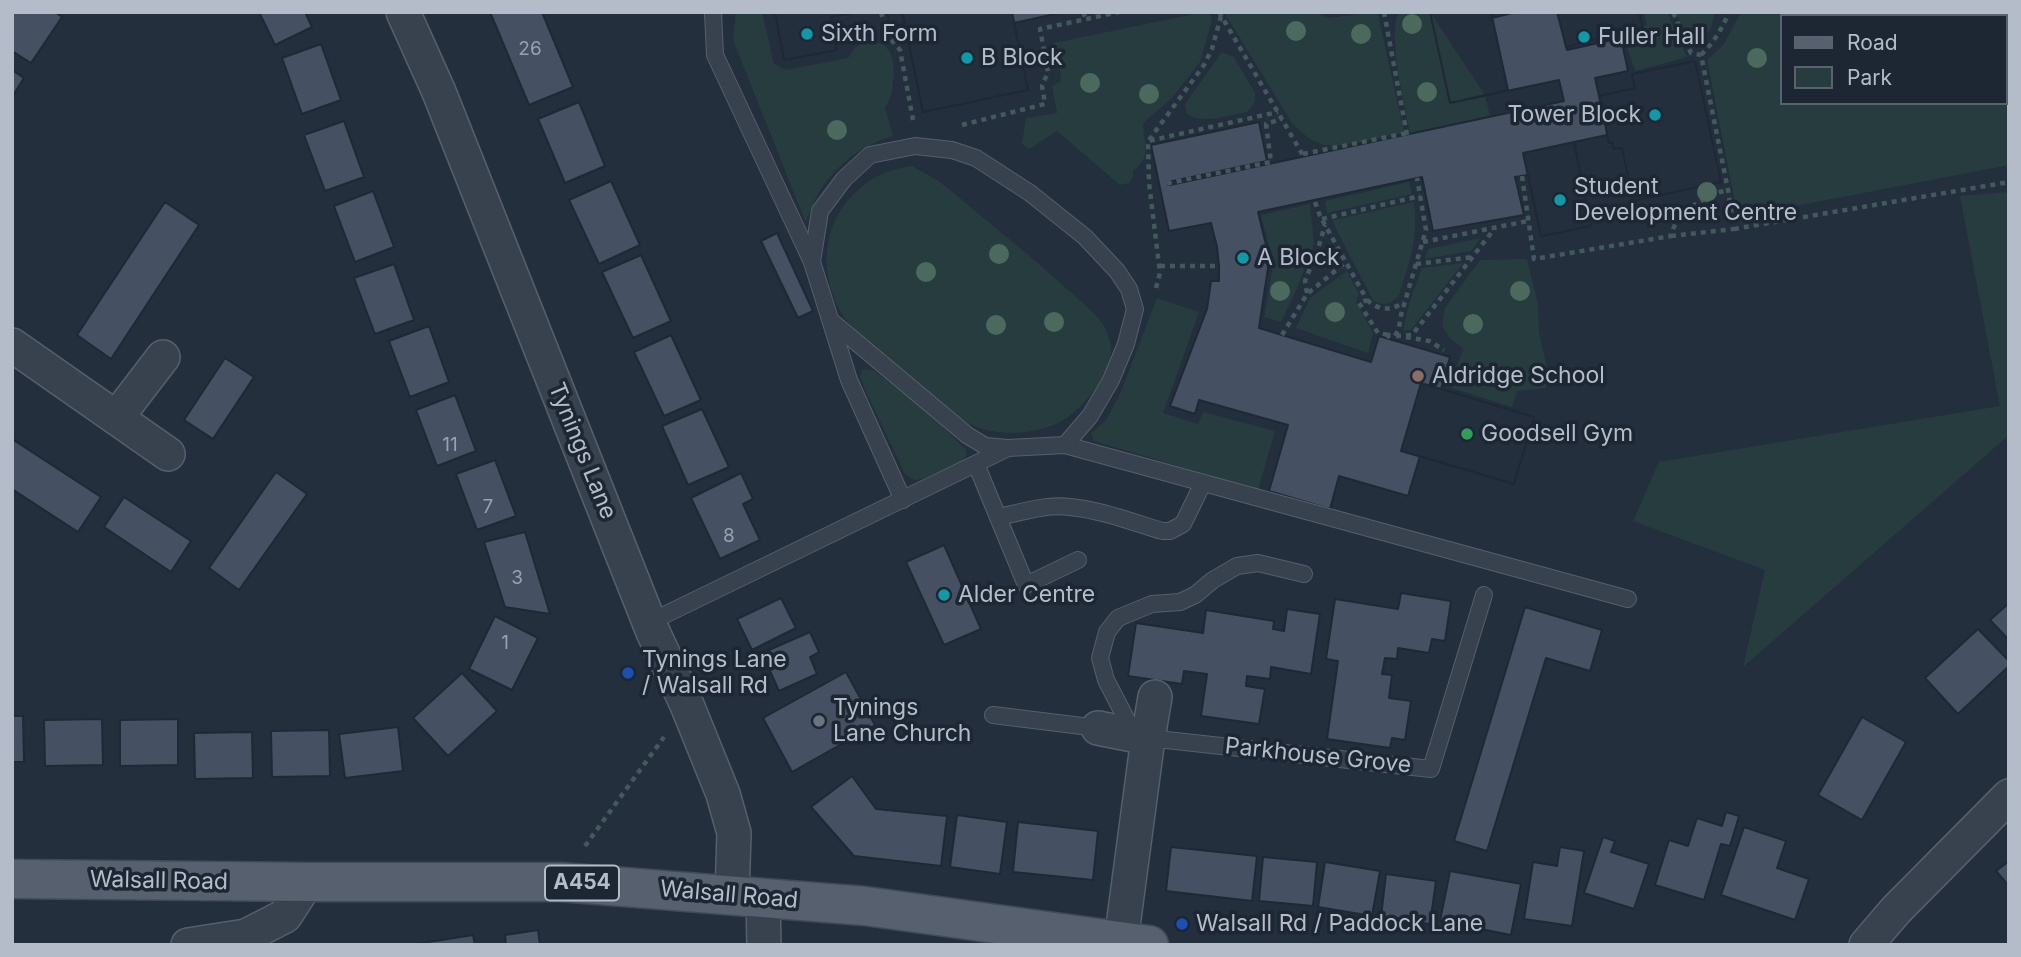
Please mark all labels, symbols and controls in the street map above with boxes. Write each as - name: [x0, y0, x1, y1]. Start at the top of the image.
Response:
- legend: [1780, 14, 2007, 105]
- place label: Sixth Form: [821, 20, 938, 48]
- place label: Fuller Hall: [1598, 23, 1705, 51]
- marker: Sixth Form: [799, 26, 815, 42]
- marker: Fuller Hall: [1576, 29, 1592, 45]
- text: Road: [1847, 30, 1898, 55]
- house number: 26: [518, 38, 542, 60]
- place label: B Block: [981, 44, 1063, 72]
- marker: B Block: [959, 50, 975, 66]
- text: Park: [1847, 65, 1892, 90]
- place label: Tower Block: [1507, 101, 1641, 129]
- marker: Tower Block: [1647, 107, 1663, 123]
- place label: Student Development Centre: [1574, 173, 1797, 227]
- marker: Student Development Centre: [1552, 192, 1568, 208]
- place label: A Block: [1257, 244, 1340, 272]
- marker: A Block: [1235, 250, 1251, 266]
- place label: Aldridge School: [1432, 362, 1605, 390]
- marker: Aldridge School: [1410, 368, 1426, 384]
- street label: Tynings Lane: [542, 379, 622, 523]
- place label: Goodsell Gym: [1481, 420, 1633, 448]
- marker: Goodsell Gym: [1459, 426, 1475, 442]
- house number: 11: [442, 434, 458, 456]
- house number: 7: [483, 496, 493, 518]
- house number: 8: [723, 525, 735, 547]
- house number: 3: [511, 567, 523, 589]
- place label: Alder Centre: [958, 581, 1095, 609]
- marker: Alder Centre: [936, 587, 952, 603]
- house number: 1: [501, 632, 509, 654]
- place label: Tynings Lane / Walsall Rd: [642, 646, 787, 700]
- marker: Tynings Lane / Walsall Rd: [620, 665, 636, 681]
- place label: Tynings Lane Church: [833, 694, 971, 748]
- marker: Tynings Lane Church: [811, 713, 827, 729]
- street label: Parkhouse Grove: [1224, 733, 1412, 779]
- street label: Walsall Road: [90, 866, 228, 896]
- road number: A454: [545, 866, 619, 900]
- street label: Walsall Road: [659, 875, 799, 915]
- place label: Walsall Rd / Paddock Lane: [1196, 910, 1483, 938]
- marker: Walsall Rd / Paddock Lane: [1174, 916, 1190, 932]

